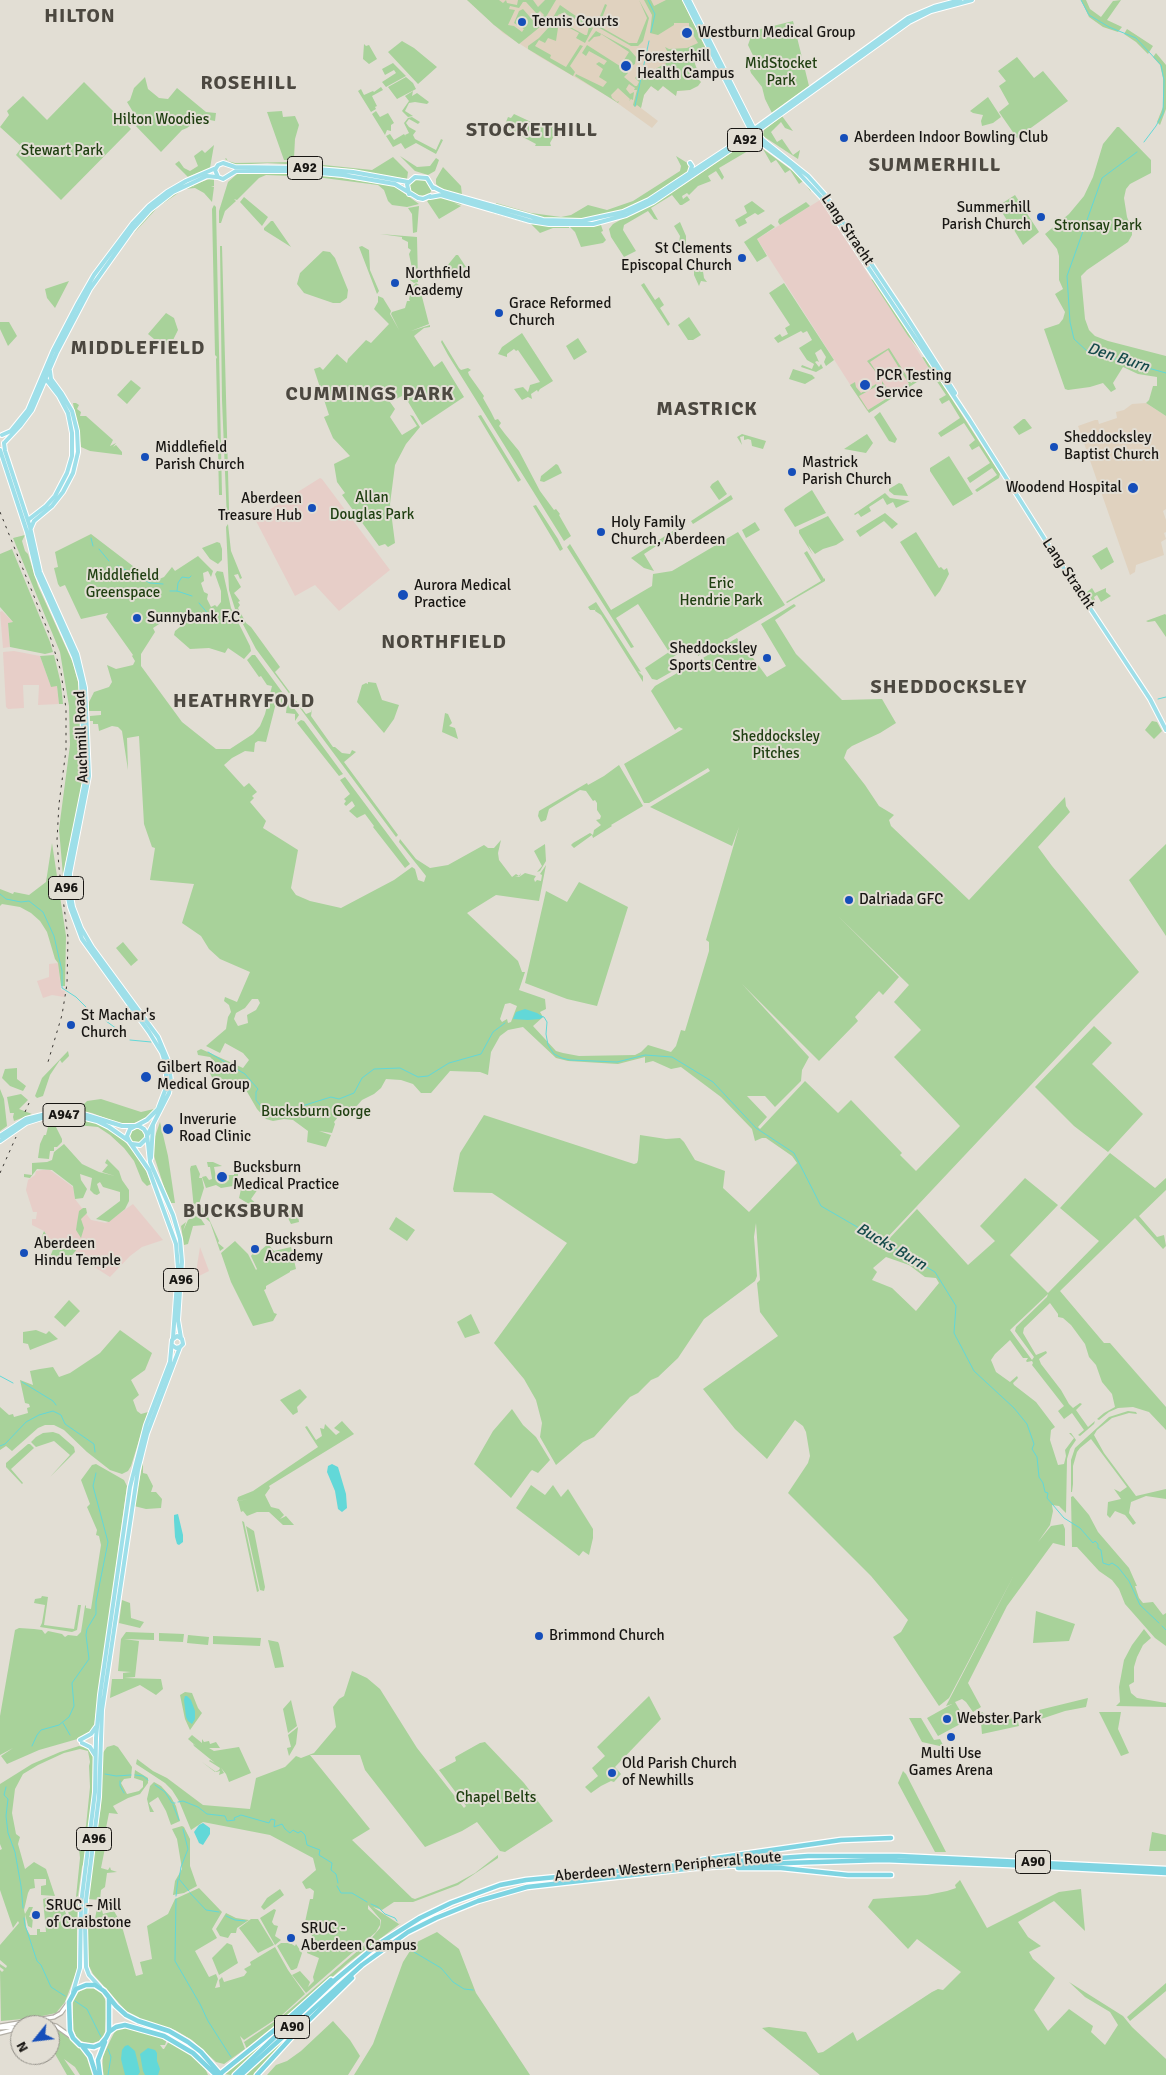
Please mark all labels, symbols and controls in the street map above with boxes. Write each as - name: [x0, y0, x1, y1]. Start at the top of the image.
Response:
- district label: HILTON: [43, 5, 117, 29]
- place label: Tennis Courts: [532, 13, 619, 31]
- marker: Tennis Courts: [516, 16, 528, 28]
- place label: Westburn Medical Group: [698, 24, 855, 42]
- marker: Westburn Medical Group: [680, 26, 694, 40]
- place label: Foresterhill Health Campus: [637, 48, 734, 83]
- park label: MidStocket Park: [745, 55, 817, 90]
- marker: Foresterhill Health Campus: [619, 59, 633, 73]
- district label: ROSEHILL: [200, 72, 298, 96]
- park label: Hilton Woodies: [113, 111, 209, 129]
- district label: STOCKETHILL: [465, 119, 599, 143]
- road number: A92: [728, 128, 762, 152]
- place label: Aberdeen Indoor Bowling Club: [854, 129, 1048, 147]
- marker: Aberdeen Indoor Bowling Club: [838, 132, 850, 144]
- park label: Stewart Park: [21, 142, 103, 160]
- district label: SUMMERHILL: [867, 154, 1003, 178]
- road number: A92: [288, 156, 322, 180]
- street label: Lang Stracht: [817, 191, 877, 269]
- place label: Summerhill Parish Church: [941, 199, 1031, 234]
- marker: Summerhill Parish Church: [1035, 211, 1047, 223]
- park label: Stronsay Park: [1054, 217, 1142, 235]
- place label: St Clements Episcopal Church: [621, 240, 732, 275]
- marker: St Clements Episcopal Church: [736, 252, 748, 264]
- place label: Northfield Academy: [405, 265, 471, 300]
- marker: Northfield Academy: [389, 277, 401, 289]
- place label: Grace Reformed Church: [509, 295, 611, 330]
- marker: Grace Reformed Church: [493, 307, 505, 319]
- district label: MIDDLEFIELD: [69, 337, 207, 361]
- water label: Den Burn: [1085, 339, 1151, 377]
- place label: PCR Testing Service: [876, 367, 952, 402]
- marker: PCR Testing Service: [858, 378, 872, 392]
- district label: CUMMINGS PARK: [284, 383, 456, 407]
- district label: MASTRICK: [655, 398, 759, 422]
- place label: Sheddocksley Baptist Church: [1064, 429, 1159, 464]
- place label: Middlefield Parish Church: [155, 439, 245, 474]
- marker: Sheddocksley Baptist Church: [1048, 441, 1060, 453]
- marker: Middlefield Parish Church: [139, 451, 151, 463]
- place label: Mastrick Parish Church: [802, 454, 892, 489]
- marker: Mastrick Parish Church: [786, 466, 798, 478]
- place label: Woodend Hospital: [1006, 479, 1122, 497]
- marker: Woodend Hospital: [1126, 481, 1140, 495]
- park label: Allan Douglas Park: [330, 489, 414, 524]
- place label: Aberdeen Treasure Hub: [218, 490, 302, 525]
- marker: Aberdeen Treasure Hub: [306, 502, 318, 514]
- place label: Holy Family Church, Aberdeen: [611, 514, 725, 549]
- marker: Holy Family Church, Aberdeen: [595, 526, 607, 538]
- street label: Lang Stracht: [1038, 535, 1098, 613]
- park label: Middlefield Greenspace: [86, 567, 160, 602]
- park label: Eric Hendrie Park: [679, 575, 763, 610]
- place label: Aurora Medical Practice: [414, 577, 511, 612]
- marker: Aurora Medical Practice: [396, 588, 410, 602]
- place label: Sunnybank F.C.: [147, 609, 244, 627]
- marker: Sunnybank F.C.: [131, 612, 143, 624]
- district label: NORTHFIELD: [380, 631, 508, 655]
- place label: Sheddocksley Sports Centre: [669, 640, 757, 675]
- marker: Sheddocksley Sports Centre: [761, 652, 773, 664]
- district label: SHEDDOCKSLEY: [869, 676, 1029, 700]
- street label: Auchmill Road: [71, 690, 93, 784]
- district label: HEATHRYFOLD: [172, 690, 316, 714]
- park label: Sheddocksley Pitches: [732, 728, 820, 763]
- road number: A96: [48, 876, 84, 900]
- place label: Dalriada GFC: [859, 891, 943, 909]
- marker: Dalriada GFC: [843, 894, 855, 906]
- place label: St Machar's Church: [81, 1007, 156, 1042]
- marker: St Machar's Church: [65, 1019, 77, 1031]
- place label: Gilbert Road Medical Group: [157, 1059, 250, 1094]
- marker: Gilbert Road Medical Group: [139, 1070, 153, 1084]
- park label: Bucksburn Gorge: [261, 1103, 371, 1121]
- road number: A947: [43, 1104, 85, 1126]
- place label: Inverurie Road Clinic: [179, 1111, 251, 1146]
- marker: Inverurie Road Clinic: [161, 1122, 175, 1136]
- place label: Bucksburn Medical Practice: [233, 1159, 339, 1194]
- marker: Bucksburn Medical Practice: [215, 1170, 229, 1184]
- district label: BUCKSBURN: [182, 1200, 306, 1224]
- water label: Bucks Burn: [853, 1219, 929, 1275]
- place label: Bucksburn Academy: [265, 1231, 333, 1266]
- place label: Aberdeen Hindu Temple: [34, 1235, 121, 1270]
- marker: Bucksburn Academy: [249, 1243, 261, 1255]
- marker: Aberdeen Hindu Temple: [18, 1247, 30, 1259]
- road number: A96: [164, 1268, 198, 1292]
- place label: Brimmond Church: [549, 1627, 665, 1645]
- marker: Brimmond Church: [533, 1630, 545, 1642]
- place label: Webster Park: [957, 1710, 1041, 1728]
- marker: Webster Park: [941, 1713, 953, 1725]
- marker: Multi Use Games Arena: [945, 1731, 957, 1743]
- place label: Multi Use Games Arena: [909, 1745, 993, 1780]
- place label: Old Parish Church of Newhills: [622, 1755, 737, 1790]
- marker: Old Parish Church of Newhills: [606, 1767, 618, 1779]
- park label: Chapel Belts: [456, 1789, 536, 1807]
- road number: A96: [76, 1828, 112, 1850]
- street label: Aberdeen Western Peripheral Route: [554, 1848, 782, 1886]
- road number: A90: [1016, 1850, 1050, 1874]
- place label: SRUC – Mill of Craibstone: [46, 1897, 131, 1932]
- marker: SRUC – Mill of Craibstone: [30, 1909, 42, 1921]
- place label: SRUC - Aberdeen Campus: [301, 1920, 417, 1955]
- marker: SRUC - Aberdeen Campus: [285, 1932, 297, 1944]
- north arrow: [10, 2015, 60, 2065]
- road number: A90: [274, 2015, 310, 2038]
- text: N: [13, 2039, 32, 2055]

